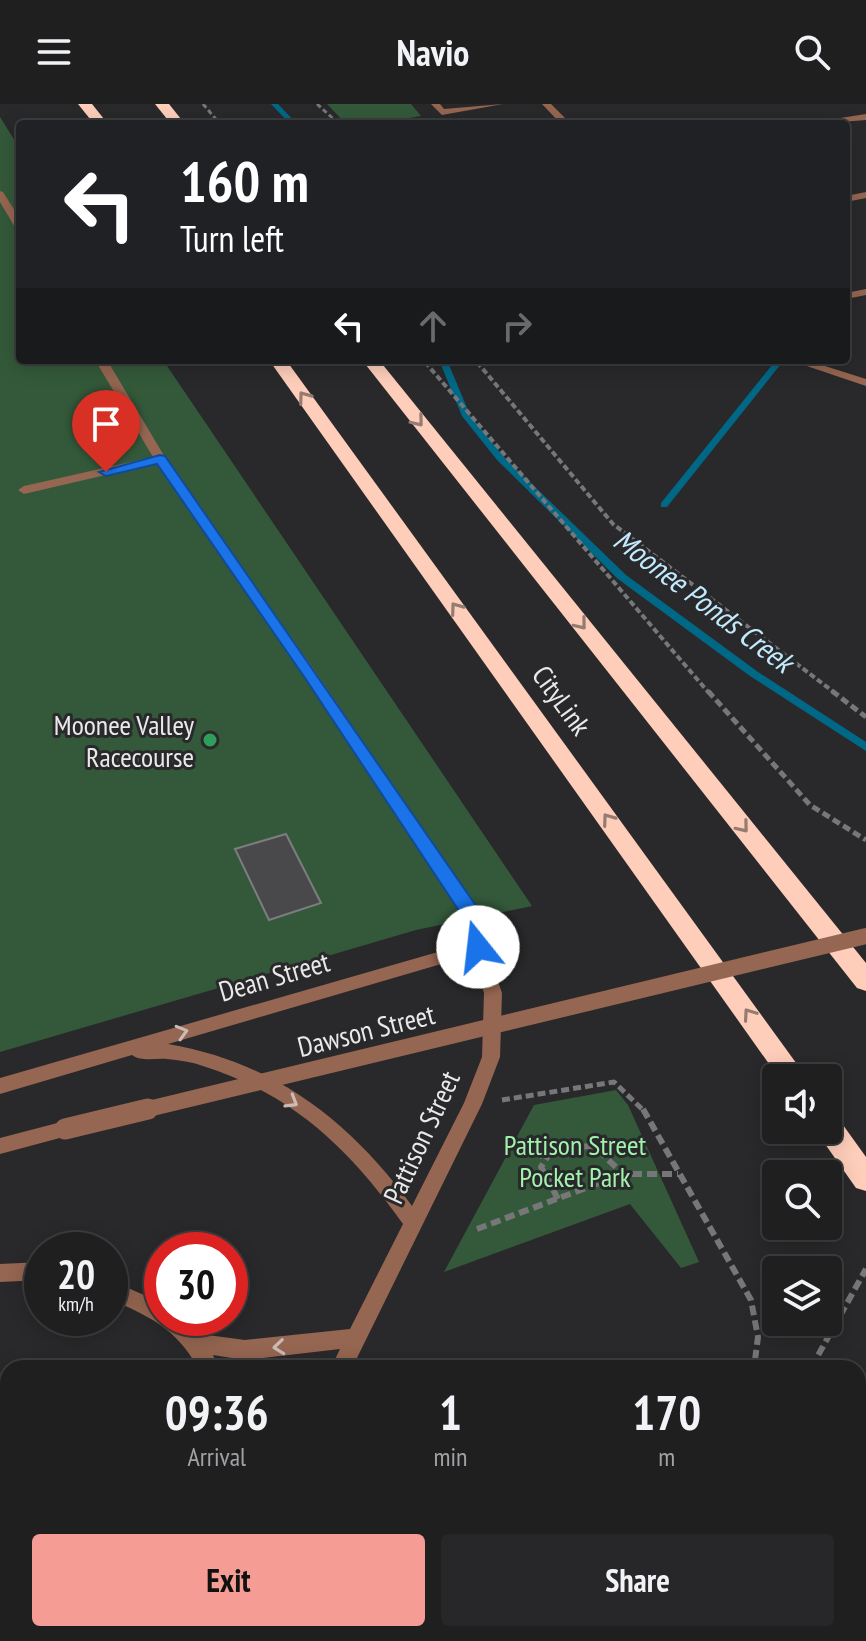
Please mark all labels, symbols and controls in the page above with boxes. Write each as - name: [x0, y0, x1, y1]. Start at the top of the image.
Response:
- text: Navio: [397, 29, 469, 76]
- icon: menu: [32, 30, 76, 74]
- icon: search: [790, 30, 834, 74]
- text: 160 m: [180, 145, 309, 217]
- icon: left: [48, 152, 152, 256]
- text: Turn left: [180, 215, 284, 262]
- icon: left: [327, 304, 371, 348]
- icon: ahead: [411, 304, 455, 348]
- icon: right: [495, 304, 539, 348]
- pin: [72, 390, 140, 472]
- one-way arrow: [299, 391, 314, 406]
- icon: arrive: [84, 402, 128, 446]
- one-way arrow: [409, 412, 423, 427]
- water label: Moonee Ponds Creek: [606, 520, 804, 682]
- one-way arrow: [452, 602, 466, 617]
- one-way arrow: [571, 615, 585, 630]
- street label: CityLink: [524, 658, 600, 742]
- place label: Moonee Valley Racecourse: [54, 706, 194, 775]
- marker: Moonee Valley Racecourse: [201, 731, 219, 749]
- one-way arrow: [604, 813, 618, 827]
- one-way arrow: [733, 818, 748, 832]
- position arrow: [436, 905, 520, 989]
- street label: Dean Street: [214, 942, 334, 1009]
- street label: Dawson Street: [294, 995, 439, 1065]
- one-way arrow: [744, 1009, 758, 1023]
- one-way arrow: [175, 1025, 189, 1041]
- street label: Pattison Street: [374, 1064, 468, 1209]
- map controls: [762, 1064, 842, 1336]
- button: sound: [762, 1064, 842, 1144]
- one-way arrow: [283, 1092, 298, 1108]
- park label: Pattison Street Pocket Park: [504, 1126, 646, 1195]
- button: search: [762, 1160, 842, 1240]
- speed limit sign: 30: [144, 1232, 248, 1336]
- text: 20: [57, 1248, 95, 1300]
- button: layers: [762, 1256, 842, 1336]
- text: km/h: [58, 1291, 94, 1317]
- one-way arrow: [272, 1338, 285, 1355]
- text: 09:36: [165, 1381, 269, 1443]
- text: 1: [439, 1381, 462, 1443]
- text: 170: [632, 1381, 701, 1443]
- text: Arrival: [187, 1440, 246, 1473]
- text: min: [433, 1440, 467, 1473]
- text: m: [658, 1440, 675, 1473]
- button: Exit: [32, 1534, 425, 1626]
- button: Share: [441, 1534, 834, 1626]

